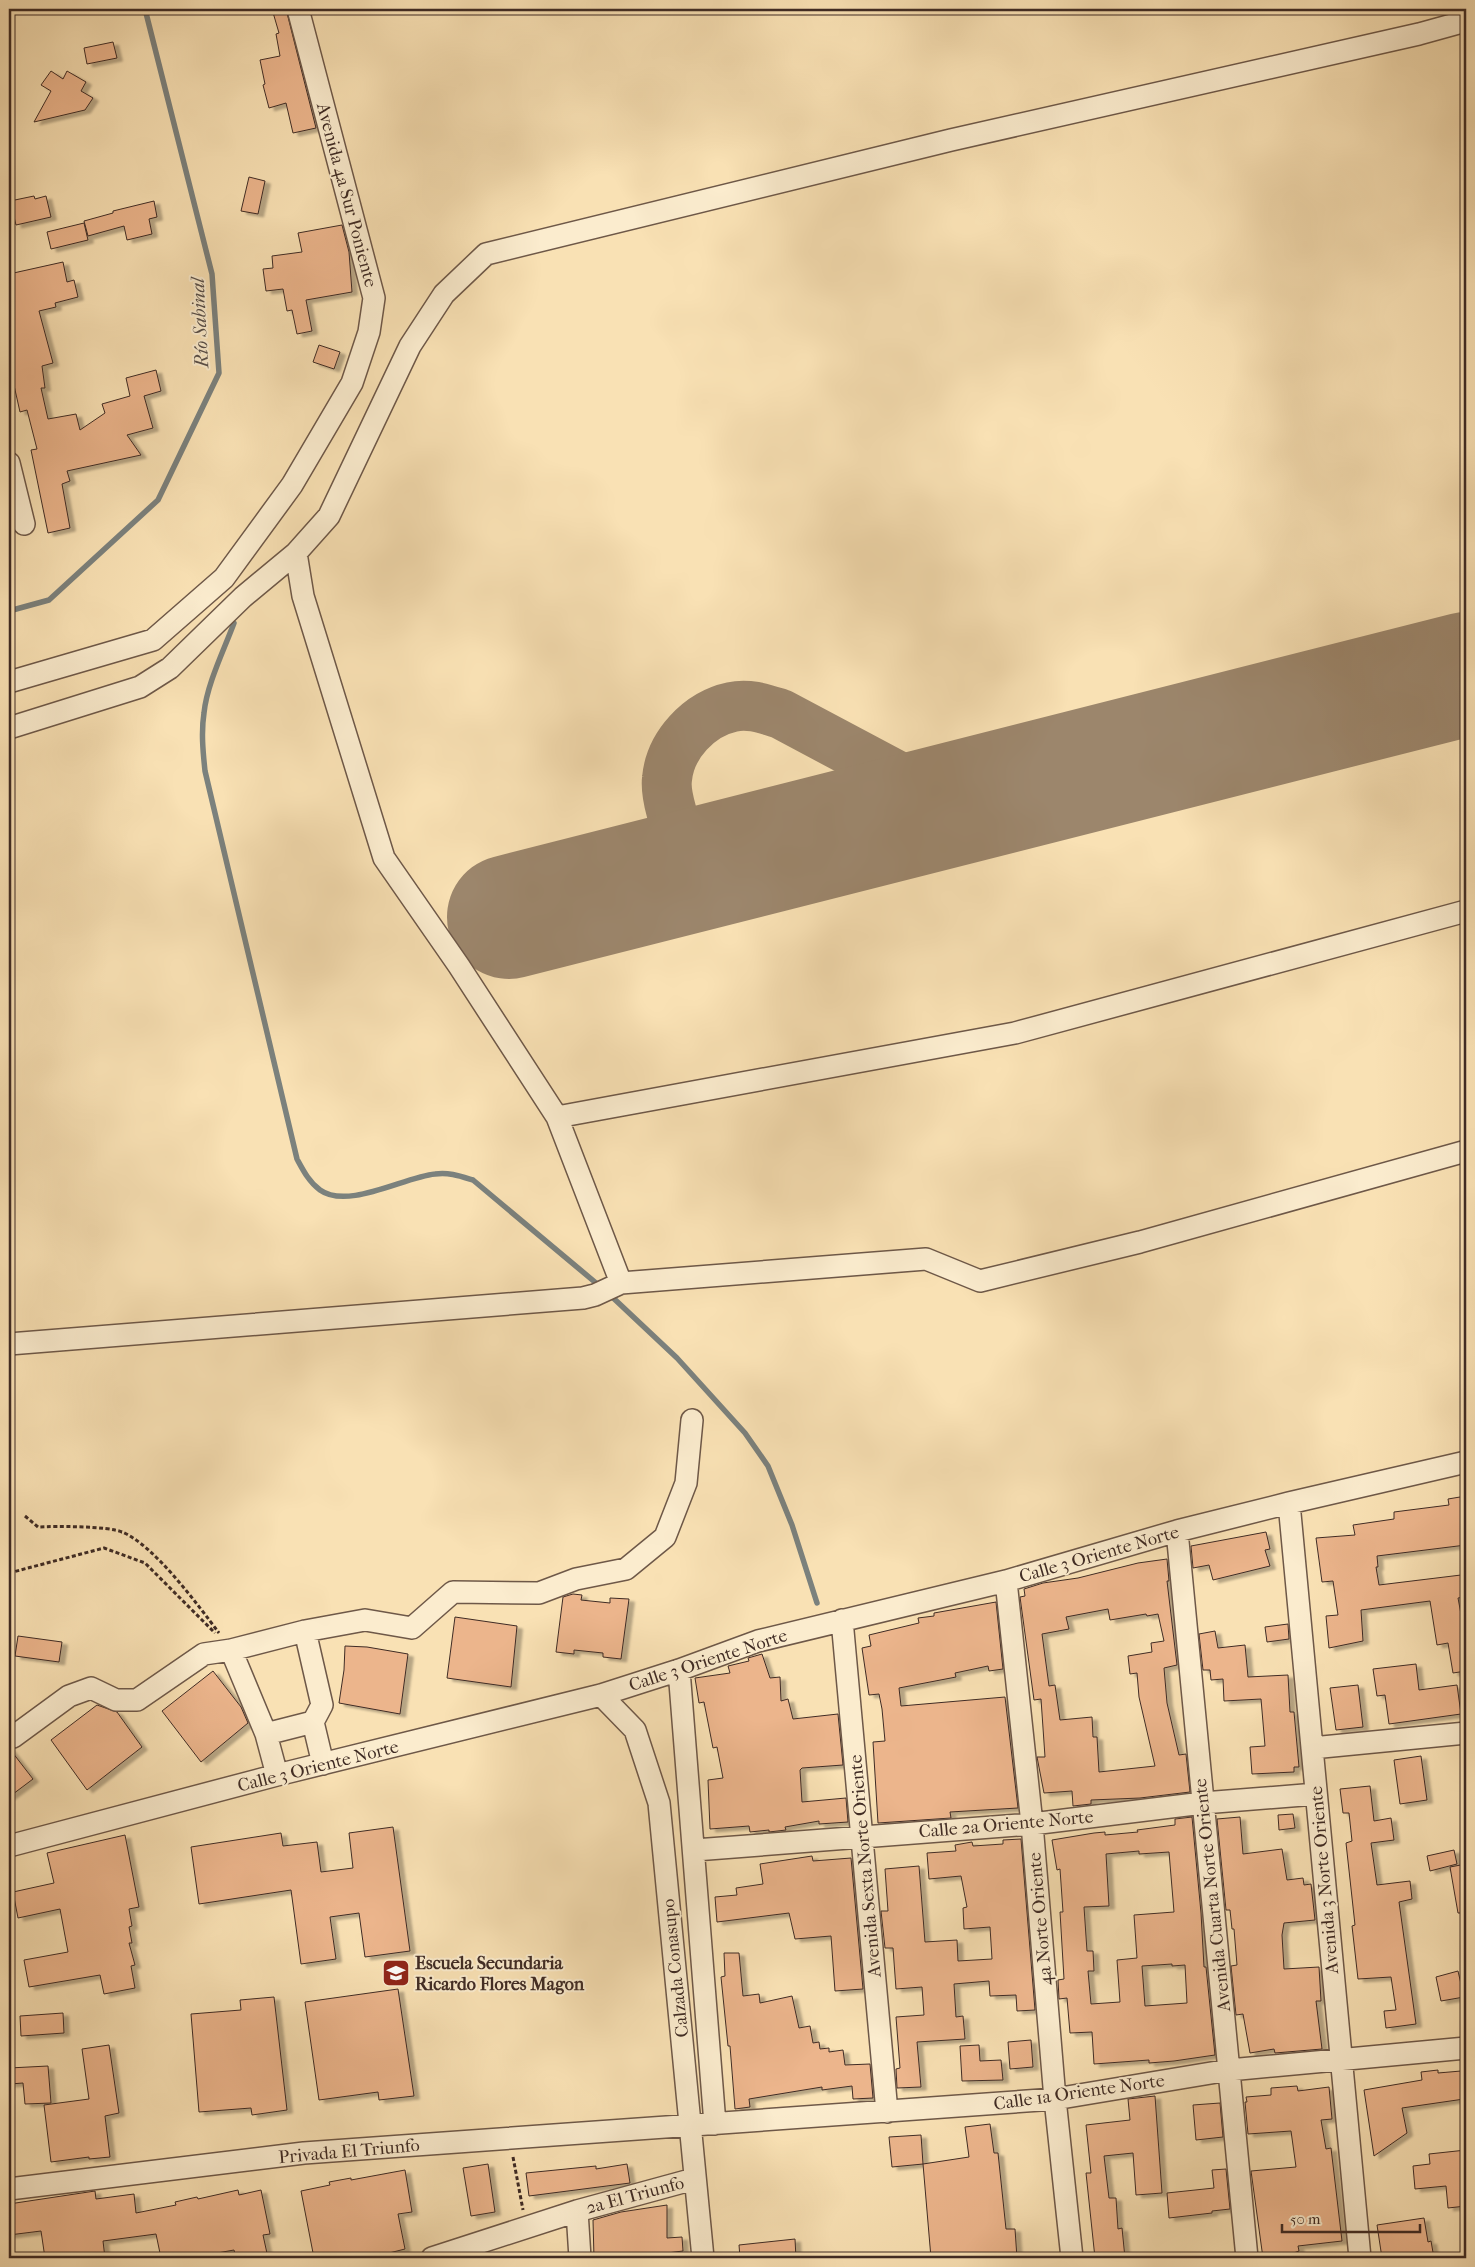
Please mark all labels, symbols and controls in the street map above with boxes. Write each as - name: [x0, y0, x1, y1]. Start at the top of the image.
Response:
- street label: Avenida 4a Sur Poniente: [312, 100, 381, 290]
- water label: Río Sabinal: [187, 275, 213, 370]
- street label: Calle 3 Oriente Norte: [1017, 1522, 1182, 1587]
- street label: Calle 3 Oriente Norte: [626, 1625, 790, 1696]
- street label: Calle 3 Oriente Norte: [235, 1736, 401, 1797]
- street label: Avenida Sexta Norte Oriente: [845, 1754, 886, 1979]
- street label: Avenida Cuarta Norte Oriente: [1190, 1777, 1235, 2014]
- street label: Avenida 3 Norte Oriente: [1306, 1785, 1343, 1976]
- street label: Calle 2a Oriente Norte: [918, 1806, 1094, 1843]
- street label: 4a Norte Oriente: [1024, 1851, 1057, 1986]
- street label: Calzada Conasupo: [658, 1898, 693, 2038]
- place label: Escuela Secundaria Ricardo Flores Magon: [415, 1953, 585, 1995]
- school or university icon: Escuela Secundaria Ricardo Flores Magon: [381, 1958, 411, 1988]
- street label: Calle 1a Oriente Norte: [992, 2070, 1166, 2115]
- street label: Privada El Triunfo: [278, 2135, 420, 2168]
- street label: 2a El Triunfo: [584, 2172, 686, 2219]
- scale bar: [1282, 2202, 1420, 2234]
- text: 50 m: [1290, 2210, 1321, 2228]

